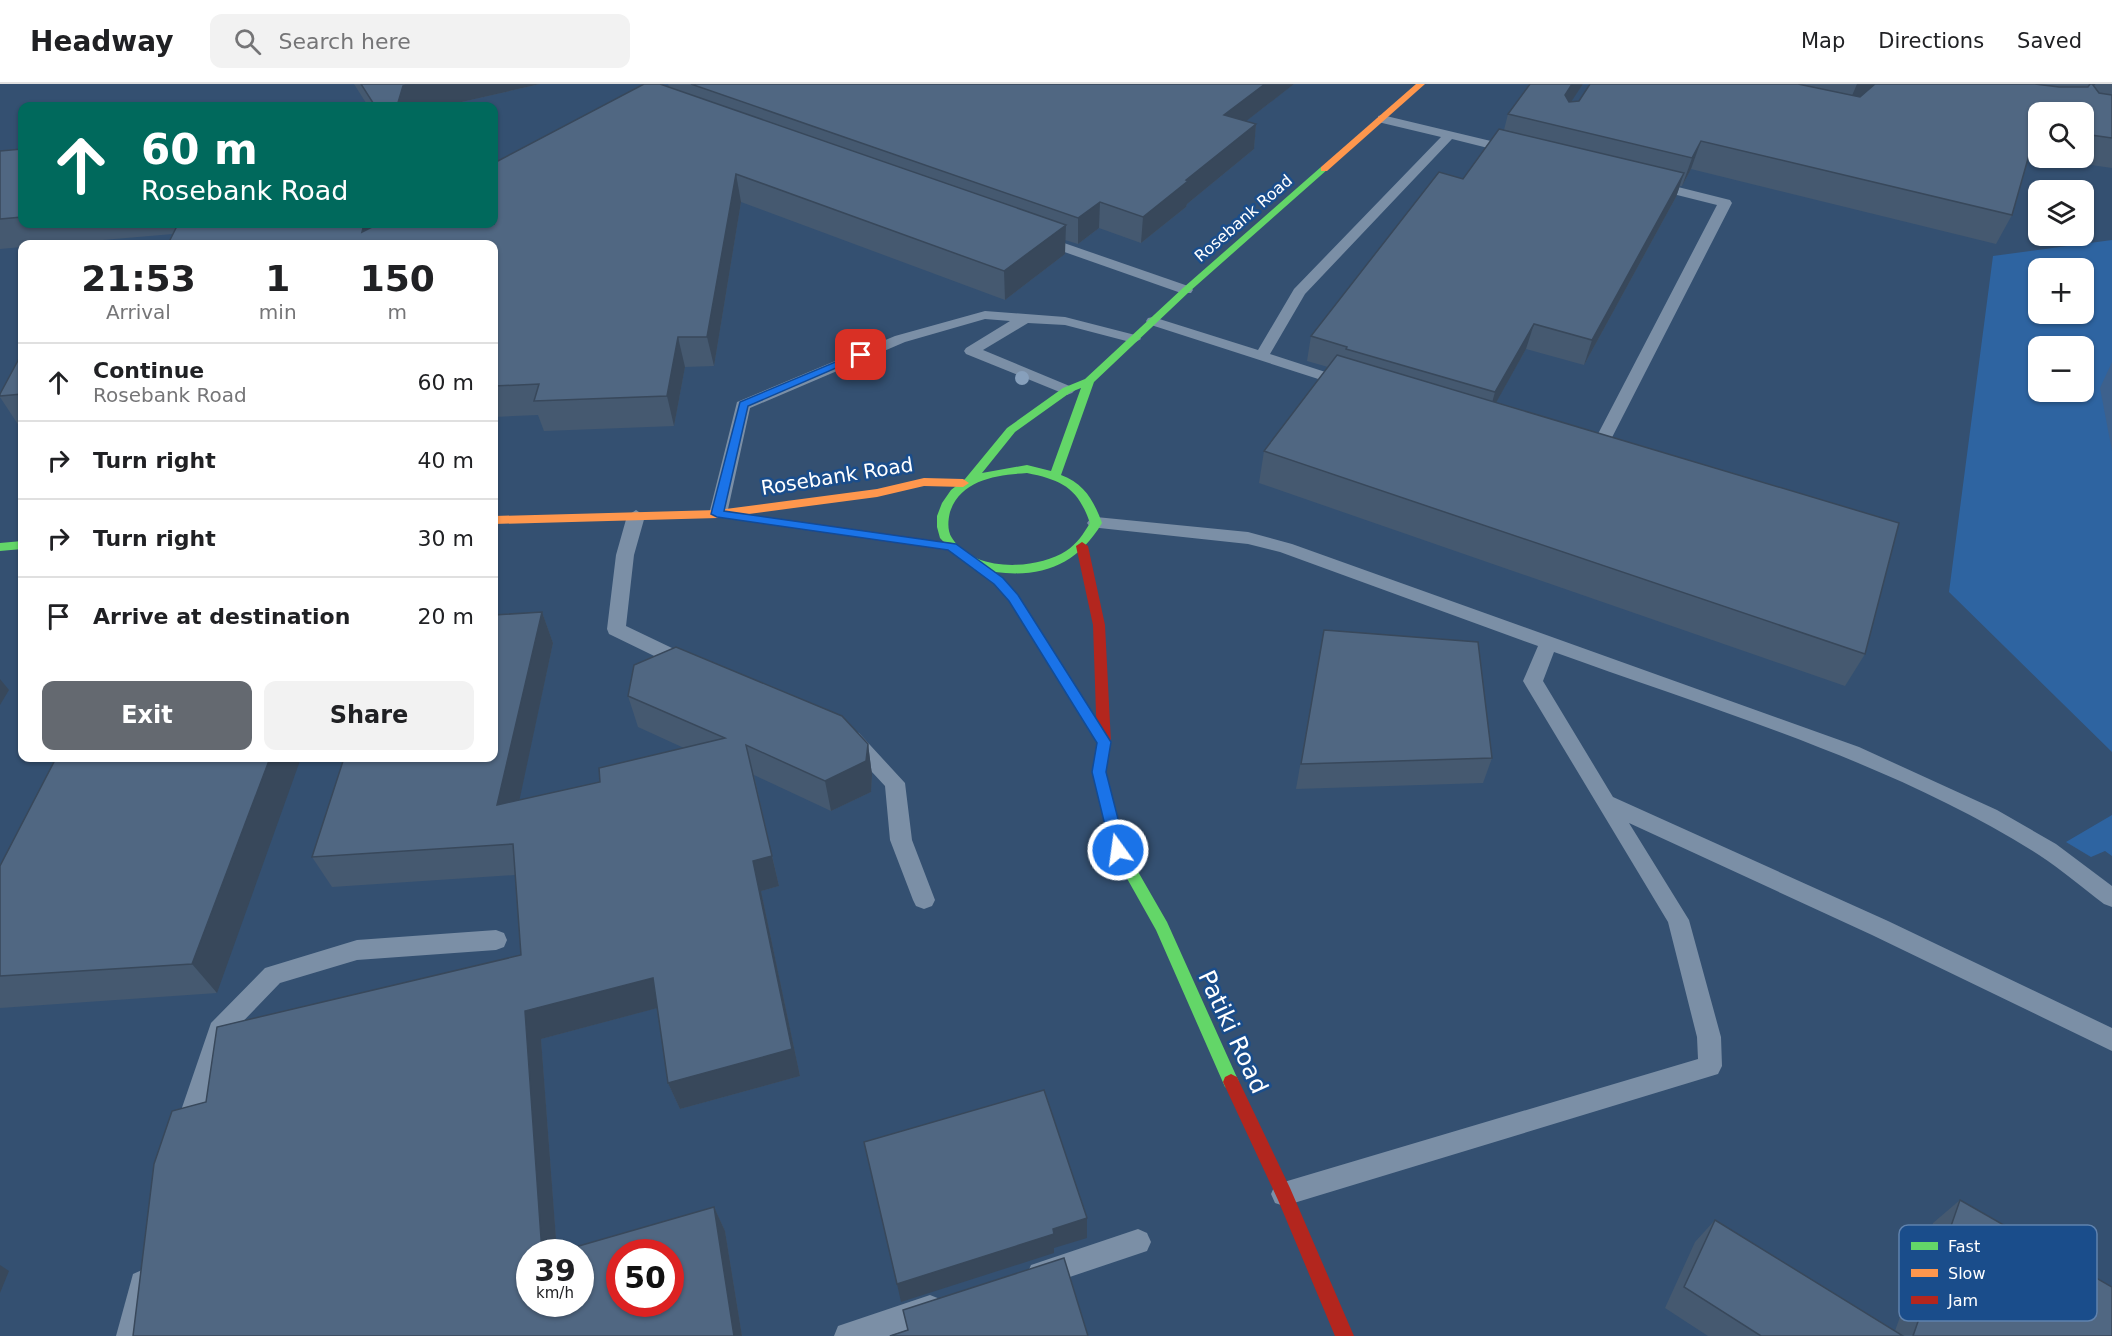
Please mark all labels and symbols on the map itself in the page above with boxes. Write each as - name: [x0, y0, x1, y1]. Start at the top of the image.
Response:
- street label: Rosebank Road: [1191, 171, 1296, 266]
- pin: [835, 329, 886, 380]
- street label: Rosebank Road: [759, 452, 915, 500]
- position arrow: [1086, 818, 1150, 882]
- street label: Patiki Road: [1192, 966, 1274, 1098]
- legend: [1899, 1225, 2097, 1321]
- text: Fast: [1948, 1237, 1980, 1256]
- speed limit sign: 50: [606, 1239, 684, 1317]
- text: Slow: [1948, 1264, 1985, 1283]
- text: Jam: [1947, 1291, 1978, 1310]

